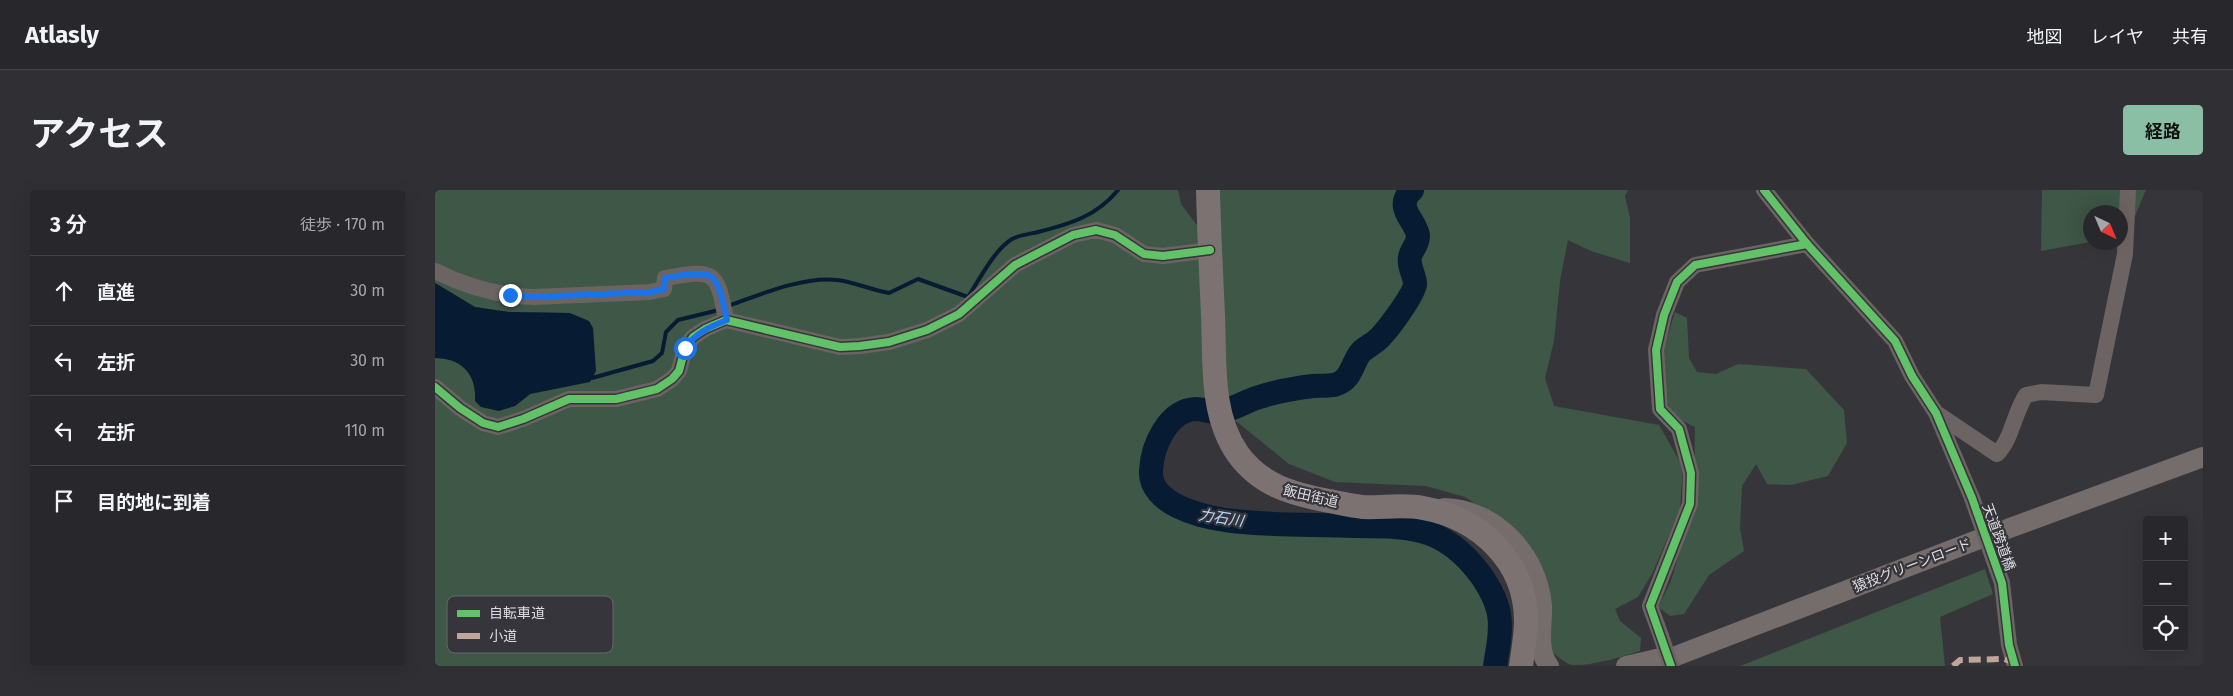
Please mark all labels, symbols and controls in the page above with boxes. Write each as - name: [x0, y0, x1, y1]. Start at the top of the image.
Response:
- text: Atlasly: [25, 21, 99, 49]
- text: 地図: [2027, 26, 2063, 48]
- text: レイヤ: [2091, 26, 2144, 48]
- text: 共有: [2172, 26, 2208, 48]
- button: 経路: [2123, 105, 2203, 155]
- text: アクセス: [30, 113, 168, 155]
- north arrow: [2083, 205, 2128, 250]
- text: 3 分: [50, 212, 87, 238]
- text: 徒歩 · 170 m: [300, 215, 385, 234]
- icon: ahead: [50, 277, 78, 305]
- text: 直進: [97, 281, 135, 304]
- text: 30 m: [350, 281, 385, 300]
- route end: [499, 284, 522, 307]
- route start: [674, 337, 697, 360]
- icon: left: [50, 347, 78, 375]
- text: 左折: [97, 351, 135, 374]
- text: 30 m: [350, 351, 385, 370]
- icon: left: [50, 417, 78, 445]
- text: 左折: [97, 421, 135, 444]
- text: 110 m: [344, 421, 385, 440]
- street label: 飯田街道: [1282, 482, 1340, 511]
- icon: arrive: [50, 487, 78, 515]
- text: 目的地に到着: [97, 491, 211, 514]
- street label: 天道跨道橋: [1979, 501, 2018, 573]
- water label: 力石川: [1197, 506, 1247, 531]
- map controls: [2143, 516, 2188, 651]
- button: +: [2143, 516, 2188, 561]
- street label: 猿投グリーンロード: [1851, 535, 1974, 596]
- button: −: [2143, 561, 2188, 606]
- legend: [447, 596, 613, 653]
- text: 自転車道: [489, 605, 545, 622]
- button: locate: [2143, 606, 2188, 651]
- text: 小道: [489, 628, 517, 645]

